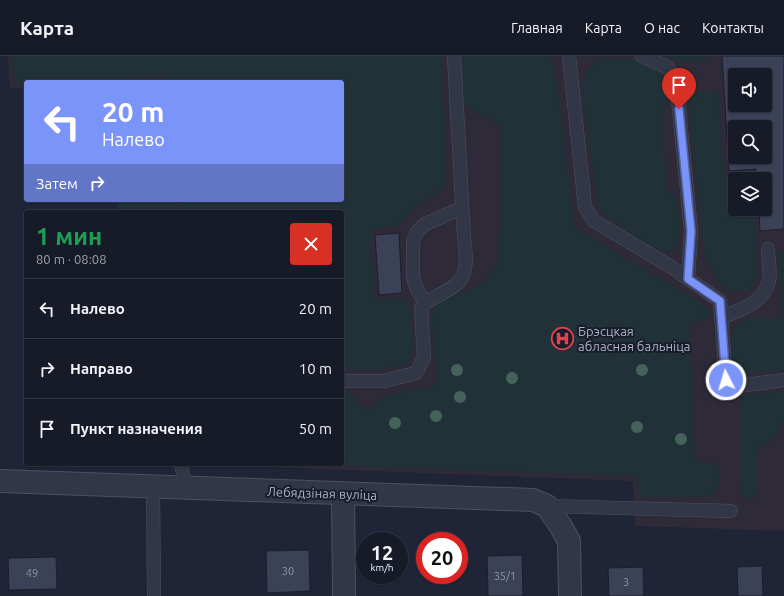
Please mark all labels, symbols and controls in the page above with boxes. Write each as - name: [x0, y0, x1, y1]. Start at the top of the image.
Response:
- text: Карта: [20, 17, 74, 39]
- text: Главная: [511, 20, 563, 36]
- text: Карта: [585, 20, 622, 36]
- text: О нас: [644, 20, 680, 36]
- text: Контакты: [702, 20, 764, 36]
- pin: [662, 68, 696, 109]
- map controls: [728, 68, 772, 216]
- button: sound: [728, 68, 772, 112]
- icon: arrive: [668, 74, 690, 96]
- icon: left: [36, 96, 88, 148]
- text: 20 m: [102, 96, 164, 127]
- button: search: [728, 120, 772, 164]
- text: Налево: [102, 129, 165, 149]
- icon: right: [86, 172, 108, 194]
- button: layers: [728, 172, 772, 216]
- text: Затем: [36, 175, 78, 192]
- text: 1 мин: [36, 223, 102, 250]
- button: close: [290, 223, 332, 265]
- text: 80 m · 08:08: [36, 252, 107, 266]
- icon: left: [36, 298, 58, 320]
- text: Налево: [70, 300, 125, 317]
- text: 20 m: [299, 300, 332, 317]
- place label: Брэсцкая абласная бальніца: [578, 324, 690, 353]
- hospital icon: Брэсцкая абласная бальніца: [550, 325, 576, 351]
- icon: right: [36, 358, 58, 380]
- position arrow: [705, 359, 747, 401]
- text: Направо: [70, 360, 133, 377]
- text: 10 m: [299, 360, 332, 377]
- icon: arrive: [36, 418, 58, 440]
- text: Пункт назначения: [70, 420, 203, 437]
- text: 50 m: [299, 420, 332, 437]
- street label: Лебядзіная вуліца: [267, 484, 377, 502]
- speed limit sign: 20: [416, 532, 468, 584]
- text: 12: [371, 541, 393, 564]
- text: km/h: [370, 562, 394, 573]
- house number: 30: [282, 565, 294, 577]
- house number: 49: [26, 567, 38, 579]
- house number: 35/1: [494, 570, 516, 582]
- house number: 3: [623, 576, 629, 588]

